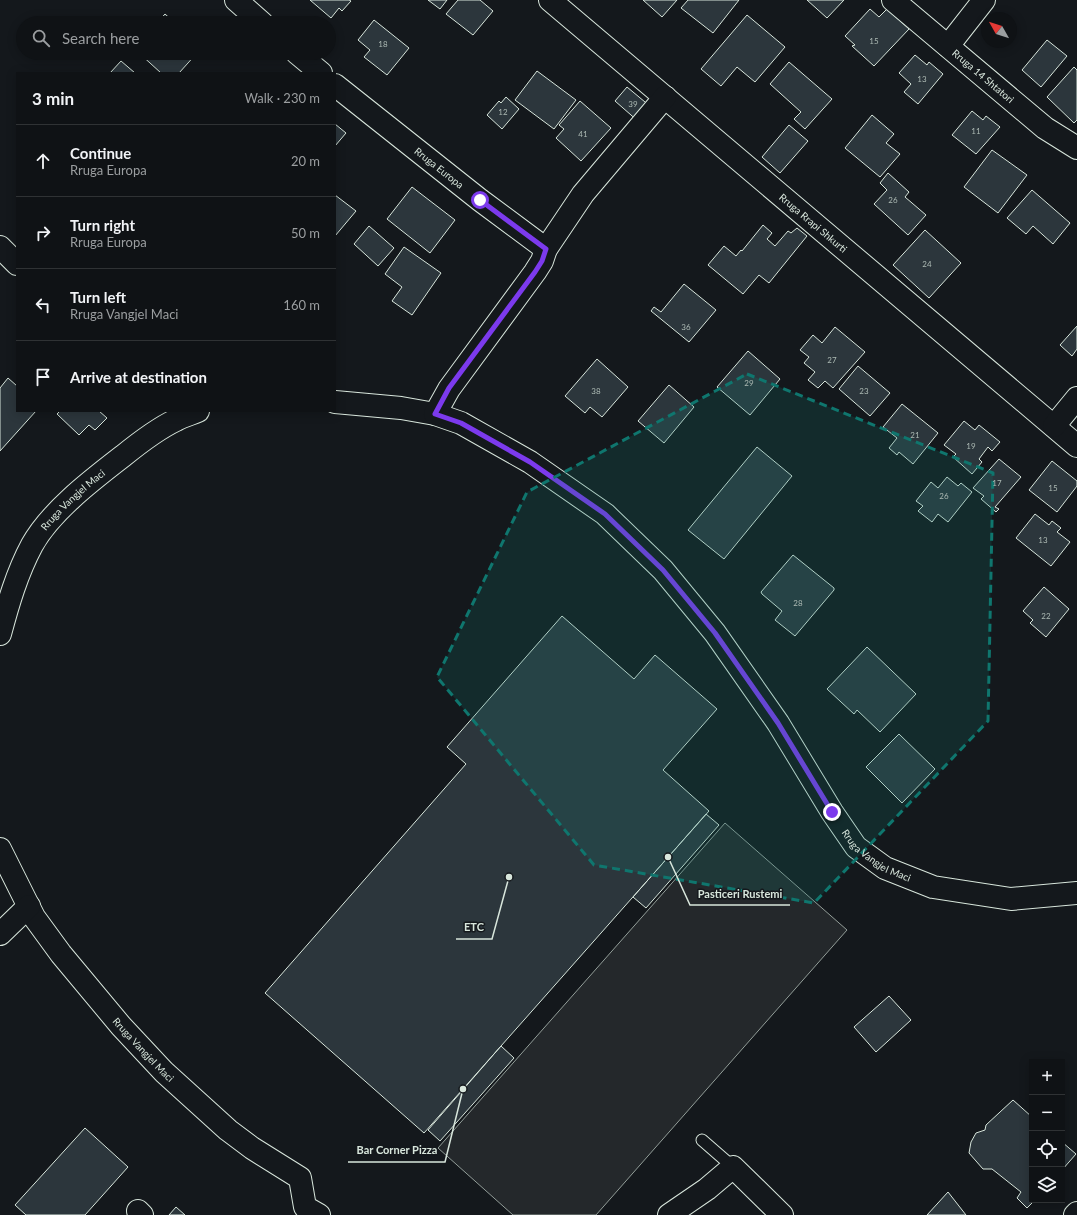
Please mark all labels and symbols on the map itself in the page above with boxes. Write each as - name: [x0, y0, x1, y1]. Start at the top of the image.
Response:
- north arrow: [981, 12, 1017, 48]
- house number: 15: [869, 36, 879, 46]
- house number: 18: [378, 39, 388, 49]
- street label: Rruga 14 Shtatori: [950, 47, 1017, 105]
- house number: 13: [917, 74, 927, 84]
- house number: 39: [628, 99, 638, 109]
- house number: 12: [498, 107, 508, 117]
- house number: 11: [971, 126, 981, 136]
- house number: 41: [578, 129, 588, 139]
- street label: Rruga Europa: [412, 145, 466, 191]
- route start: [471, 191, 489, 209]
- street label: Rruga Rrapi Shkurti: [777, 191, 850, 255]
- house number: 26: [888, 195, 898, 205]
- house number: 24: [922, 259, 932, 269]
- house number: 36: [681, 322, 691, 332]
- house number: 27: [827, 355, 837, 365]
- house number: 29: [744, 378, 754, 388]
- house number: 38: [591, 386, 601, 396]
- house number: 23: [859, 386, 869, 396]
- house number: 21: [910, 430, 920, 440]
- house number: 19: [966, 441, 976, 451]
- street label: Rruga Vangjel Maci: [38, 467, 107, 533]
- house number: 17: [992, 478, 1002, 488]
- house number: 15: [1048, 483, 1058, 493]
- house number: 26: [939, 491, 949, 501]
- house number: 13: [1038, 535, 1048, 545]
- house number: 28: [793, 598, 803, 608]
- house number: 22: [1041, 611, 1051, 621]
- route end: [823, 803, 841, 821]
- street label: Rruga Vangjel Maci: [840, 827, 913, 884]
- callout: Pasticeri Rustemi: [690, 882, 790, 905]
- text: Pasticeri Rustemi: [698, 887, 783, 900]
- callout: ETC: [456, 916, 492, 939]
- text: ETC: [464, 920, 485, 933]
- street label: Rruga Vangjel Maci: [110, 1015, 176, 1084]
- callout: Bar Corner Pizza: [348, 1139, 445, 1162]
- text: Bar Corner Pizza: [357, 1143, 437, 1156]

